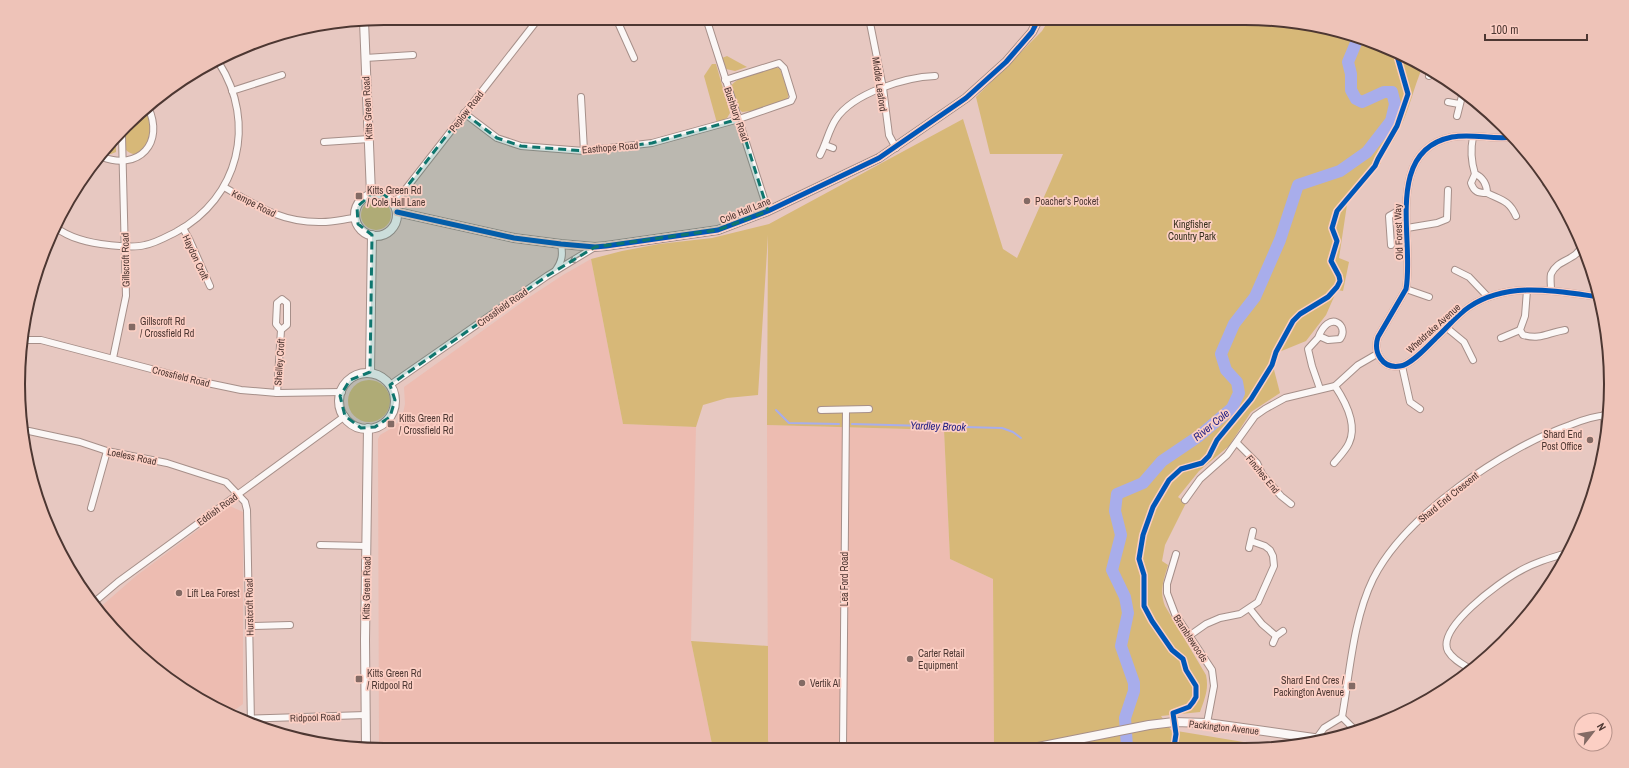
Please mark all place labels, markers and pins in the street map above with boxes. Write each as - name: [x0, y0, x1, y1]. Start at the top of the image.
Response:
- place label: Kitts Green Rd / Cole Hall Lane: [367, 184, 426, 209]
- marker: Kitts Green Rd / Cole Hall Lane: [354, 191, 364, 201]
- place label: Poacher's Pocket: [1035, 195, 1099, 208]
- marker: Poacher's Pocket: [1022, 196, 1032, 206]
- place label: Gillscroft Rd / Crossfield Rd: [140, 315, 194, 340]
- marker: Gillscroft Rd / Crossfield Rd: [127, 322, 137, 332]
- place label: Kitts Green Rd / Crossfield Rd: [399, 412, 453, 437]
- marker: Kitts Green Rd / Crossfield Rd: [386, 419, 396, 429]
- place label: Shard End Post Office: [1542, 428, 1582, 453]
- marker: Shard End Post Office: [1585, 435, 1595, 445]
- place label: Lift Lea Forest: [187, 587, 240, 600]
- marker: Lift Lea Forest: [174, 588, 184, 598]
- place label: Carter Retail Equipment: [918, 647, 965, 672]
- marker: Carter Retail Equipment: [905, 654, 915, 664]
- place label: Kitts Green Rd / Ridpool Rd: [367, 667, 421, 692]
- marker: Kitts Green Rd / Ridpool Rd: [354, 674, 364, 684]
- place label: Shard End Cres / Packington Avenue: [1273, 674, 1345, 699]
- place label: Vertik Al: [810, 677, 840, 690]
- marker: Vertik Al: [797, 678, 807, 688]
- marker: Shard End Cres / Packington Avenue: [1347, 681, 1357, 691]

